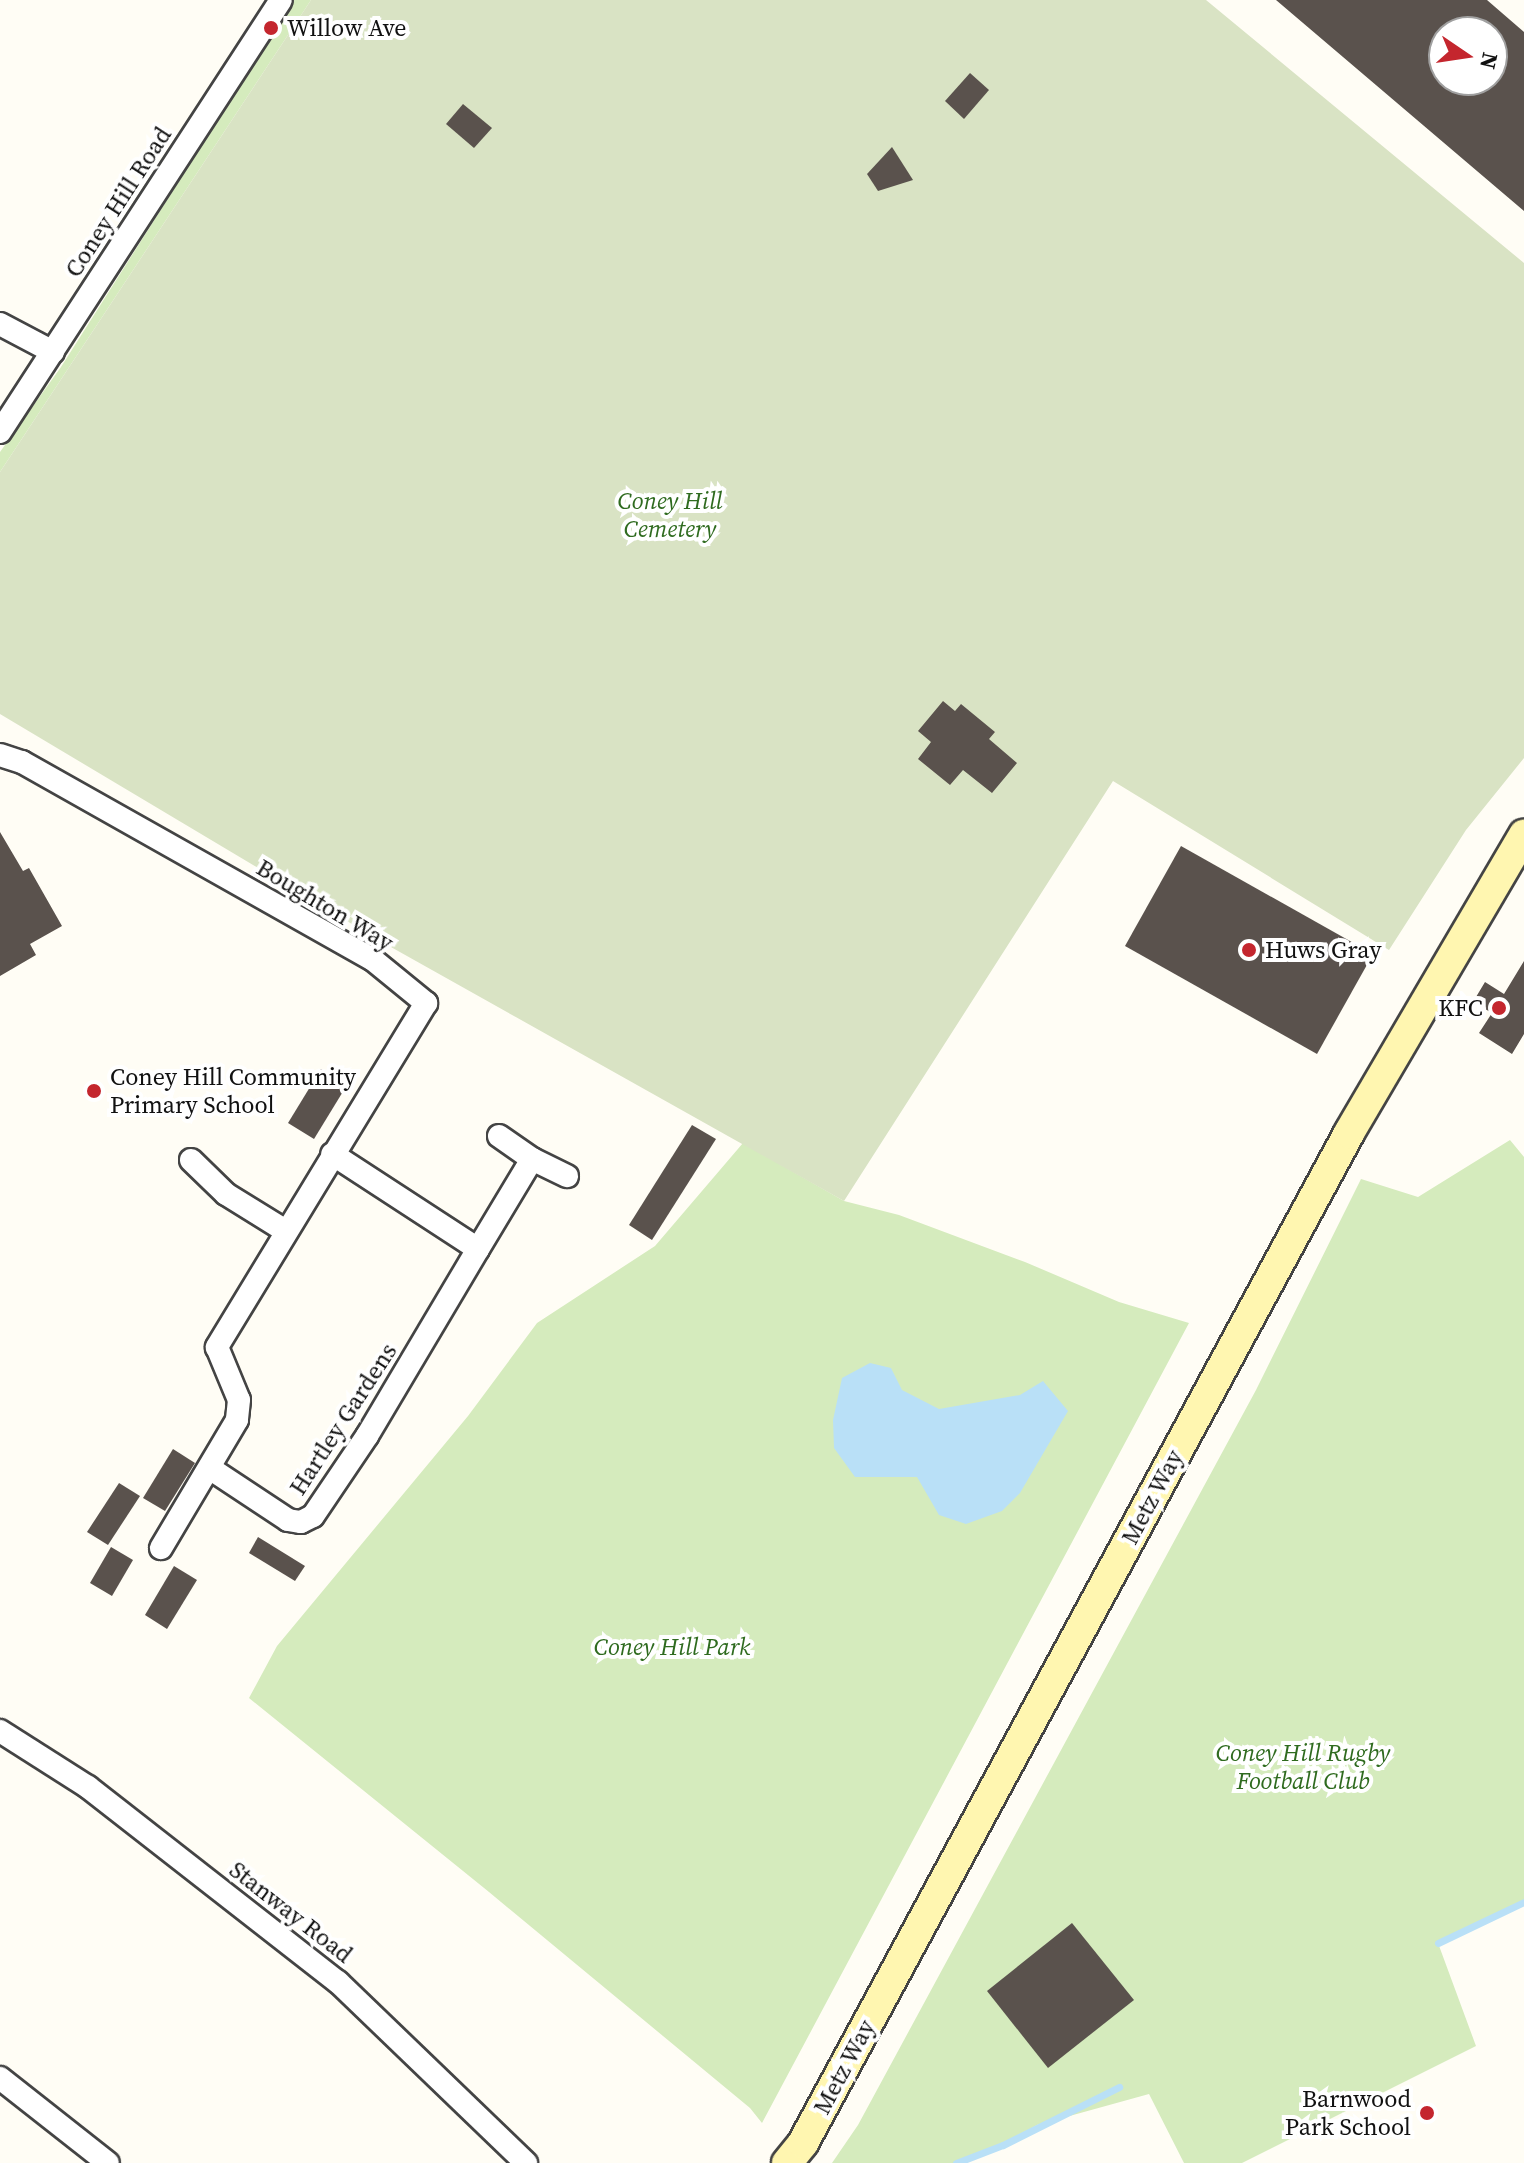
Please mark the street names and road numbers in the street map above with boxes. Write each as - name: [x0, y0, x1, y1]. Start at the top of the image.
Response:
- street label: Coney Hill Road: [59, 122, 177, 282]
- street label: Boughton Way: [251, 853, 399, 957]
- street label: Hartley Gardens: [283, 1338, 403, 1500]
- street label: Metz Way: [1115, 1445, 1189, 1549]
- street label: Stanway Road: [224, 1855, 358, 1969]
- street label: Metz Way: [807, 2015, 881, 2119]

